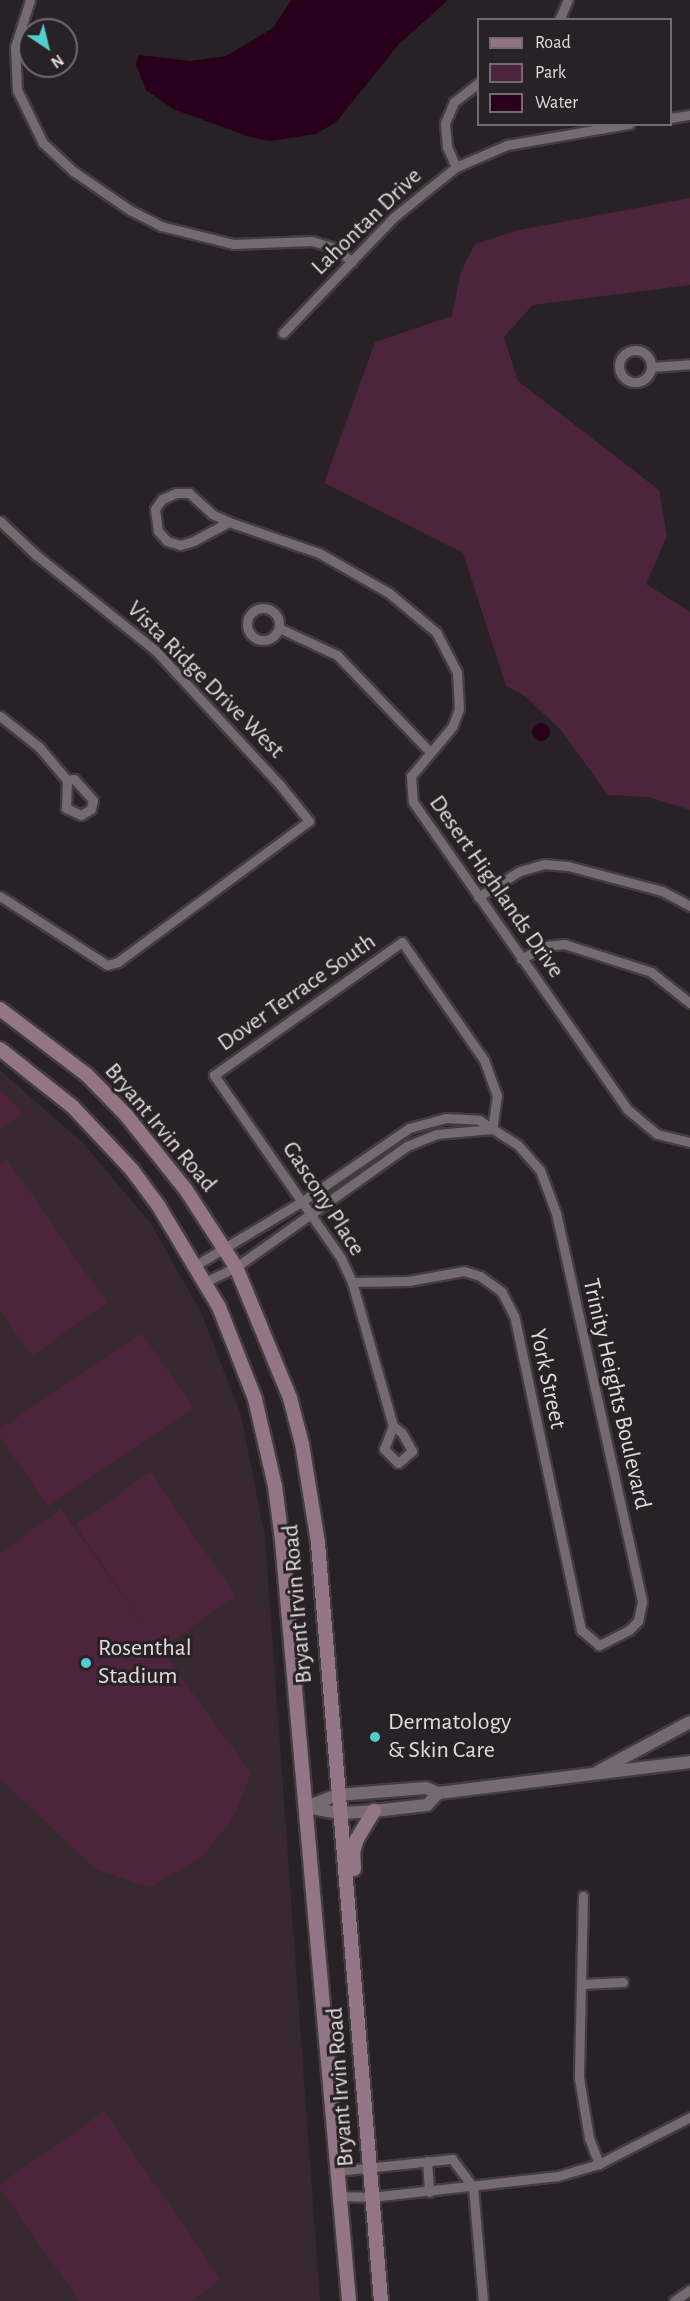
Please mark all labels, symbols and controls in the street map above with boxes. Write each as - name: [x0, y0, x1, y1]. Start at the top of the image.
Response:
- north arrow: [18, 18, 78, 78]
- legend: [477, 18, 672, 126]
- text: Road: [535, 34, 571, 52]
- text: N: [48, 51, 66, 71]
- text: Park: [535, 64, 566, 82]
- text: Water: [535, 94, 578, 112]
- street label: Lahontan Drive: [306, 162, 428, 282]
- street label: Vista Ridge Drive West: [120, 595, 290, 765]
- street label: Desert Highlands Drive: [422, 790, 570, 984]
- street label: Dover Terrace South: [212, 928, 382, 1058]
- street label: Bryant Irvin Road: [98, 1058, 222, 1198]
- street label: Gascony Place: [275, 1136, 371, 1262]
- street label: Trinity Heights Boulevard: [575, 1276, 657, 1512]
- street label: York Street: [522, 1326, 572, 1432]
- street label: Bryant Irvin Road: [277, 1523, 319, 1685]
- place label: Rosenthal Stadium: [98, 1635, 192, 1691]
- marker: Rosenthal Stadium: [79, 1656, 93, 1670]
- place label: Dermatology & Skin Care: [388, 1709, 511, 1765]
- marker: Dermatology & Skin Care: [366, 1728, 384, 1746]
- street label: Bryant Irvin Road: [321, 2006, 361, 2168]

